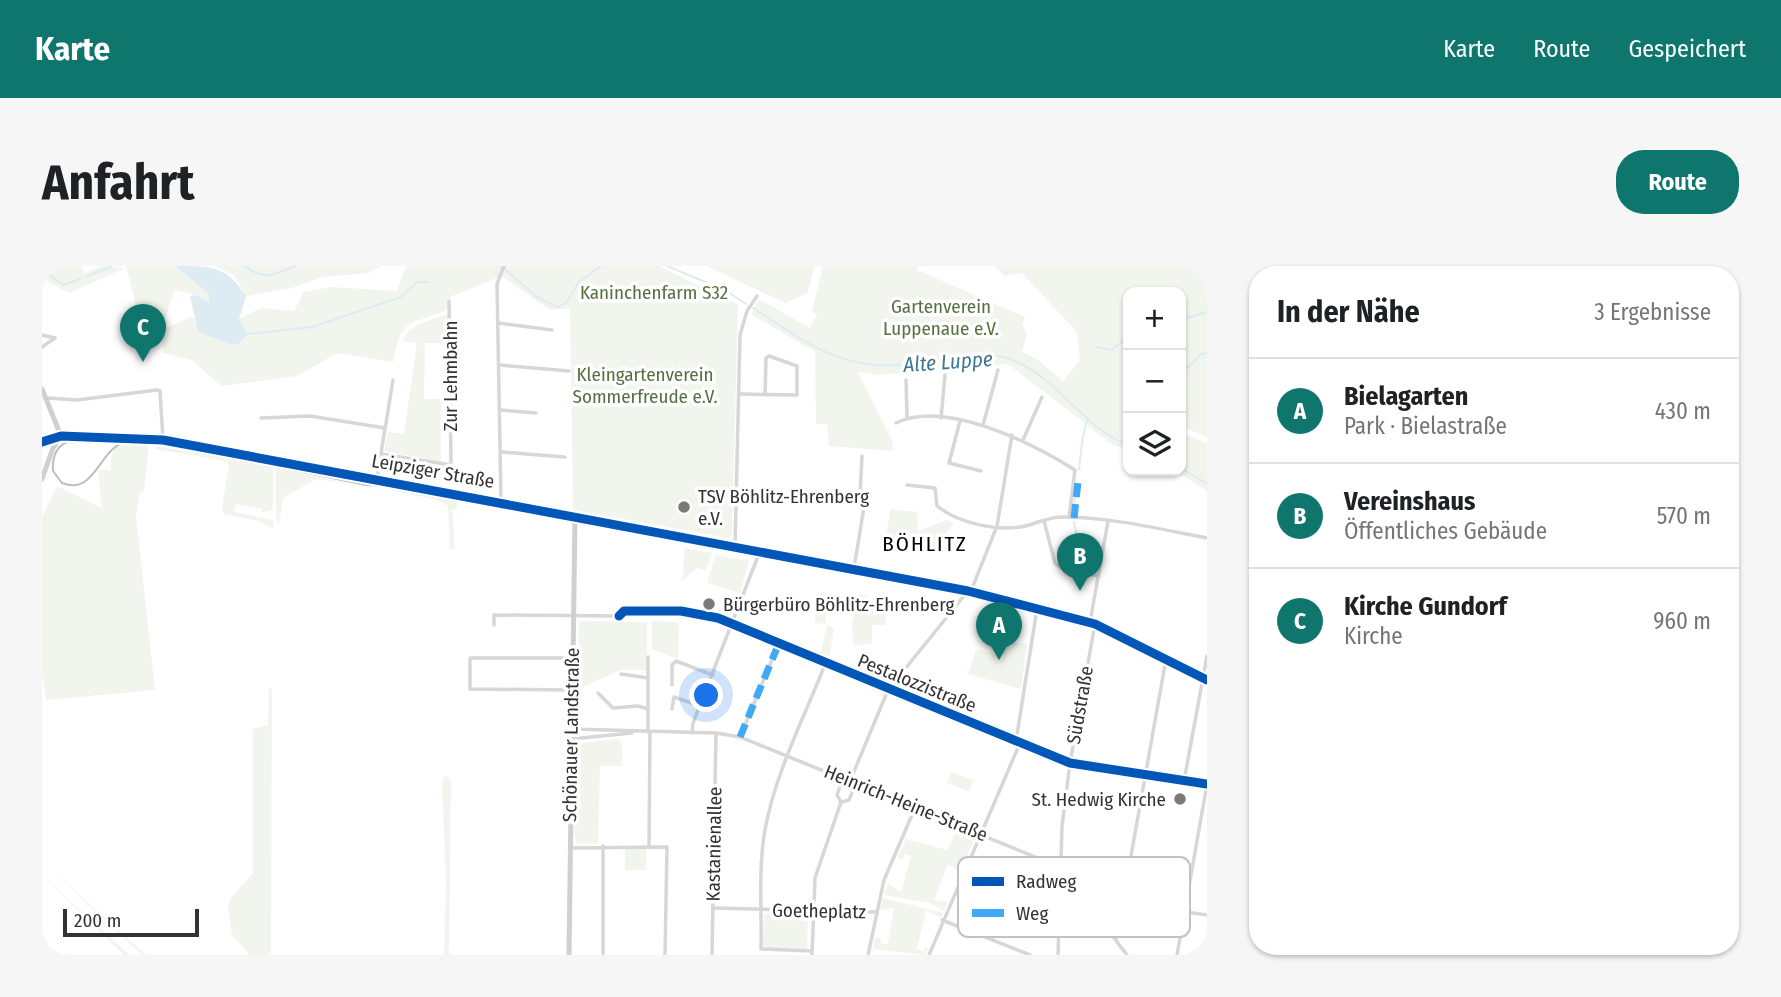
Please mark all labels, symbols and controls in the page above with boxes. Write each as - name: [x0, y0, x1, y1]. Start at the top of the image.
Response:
- text: Karte: [35, 29, 110, 69]
- text: Karte: [1443, 35, 1495, 63]
- text: Route: [1533, 35, 1590, 63]
- text: Gespeichert: [1628, 35, 1746, 63]
- button: Route: [1616, 150, 1739, 214]
- text: Anfahrt: [42, 153, 195, 212]
- park label: Kaninchenfarm S32: [580, 281, 728, 304]
- map controls: [1123, 287, 1186, 476]
- button: +: [1123, 287, 1186, 350]
- text: In der Nähe: [1277, 294, 1420, 330]
- park label: Gartenverein Luppenaue e.V.: [883, 295, 999, 340]
- text: 3 Ergebnisse: [1594, 298, 1711, 326]
- pin: C: [120, 304, 166, 362]
- street label: Zur Lehmbahn: [439, 321, 462, 431]
- water label: Alte Luppe: [901, 346, 994, 378]
- button: −: [1123, 350, 1186, 413]
- park label: Kleingartenverein Sommerfreude e.V.: [573, 363, 717, 408]
- text: Bielagarten: [1344, 381, 1468, 412]
- text: A: [1294, 397, 1306, 425]
- text: 430 m: [1655, 397, 1711, 425]
- text: Park · Bielastraße: [1344, 412, 1507, 440]
- button: layers: [1123, 413, 1186, 476]
- street label: Leipziger Straße: [370, 449, 496, 493]
- place label: TSV Böhlitz-Ehrenberg e.V.: [698, 485, 869, 530]
- text: Vereinshaus: [1344, 486, 1475, 517]
- marker: TSV Böhlitz-Ehrenberg e.V.: [676, 499, 692, 515]
- text: B: [1294, 502, 1306, 530]
- text: 570 m: [1657, 502, 1711, 530]
- text: Öffentliches Gebäude: [1344, 517, 1547, 545]
- district label: BÖHLITZ: [882, 531, 968, 557]
- pin: B: [1057, 533, 1103, 591]
- text: Kirche Gundorf: [1344, 591, 1507, 622]
- place label: Bürgerbüro Böhlitz-Ehrenberg: [723, 593, 955, 616]
- marker: Bürgerbüro Böhlitz-Ehrenberg: [701, 596, 717, 612]
- pin: A: [976, 602, 1022, 660]
- text: C: [1294, 607, 1306, 635]
- text: 960 m: [1653, 607, 1711, 635]
- text: Kirche: [1344, 622, 1403, 650]
- street label: Schönauer Landstraße: [558, 648, 584, 822]
- street label: Pestalozzistraße: [854, 649, 980, 717]
- street label: Südstraße: [1062, 664, 1098, 746]
- your location: [689, 678, 723, 712]
- street label: Heinrich-Heine-Straße: [821, 760, 991, 846]
- street label: Kastanienallee: [702, 786, 726, 902]
- place label: St. Hedwig Kirche: [1032, 788, 1166, 811]
- marker: St. Hedwig Kirche: [1172, 791, 1188, 807]
- legend: [958, 857, 1190, 937]
- text: Radweg: [1016, 870, 1076, 893]
- street label: Goetheplatz: [772, 899, 867, 923]
- text: Weg: [1016, 902, 1048, 925]
- scale bar: [63, 906, 200, 938]
- text: 200 m: [74, 909, 121, 932]

